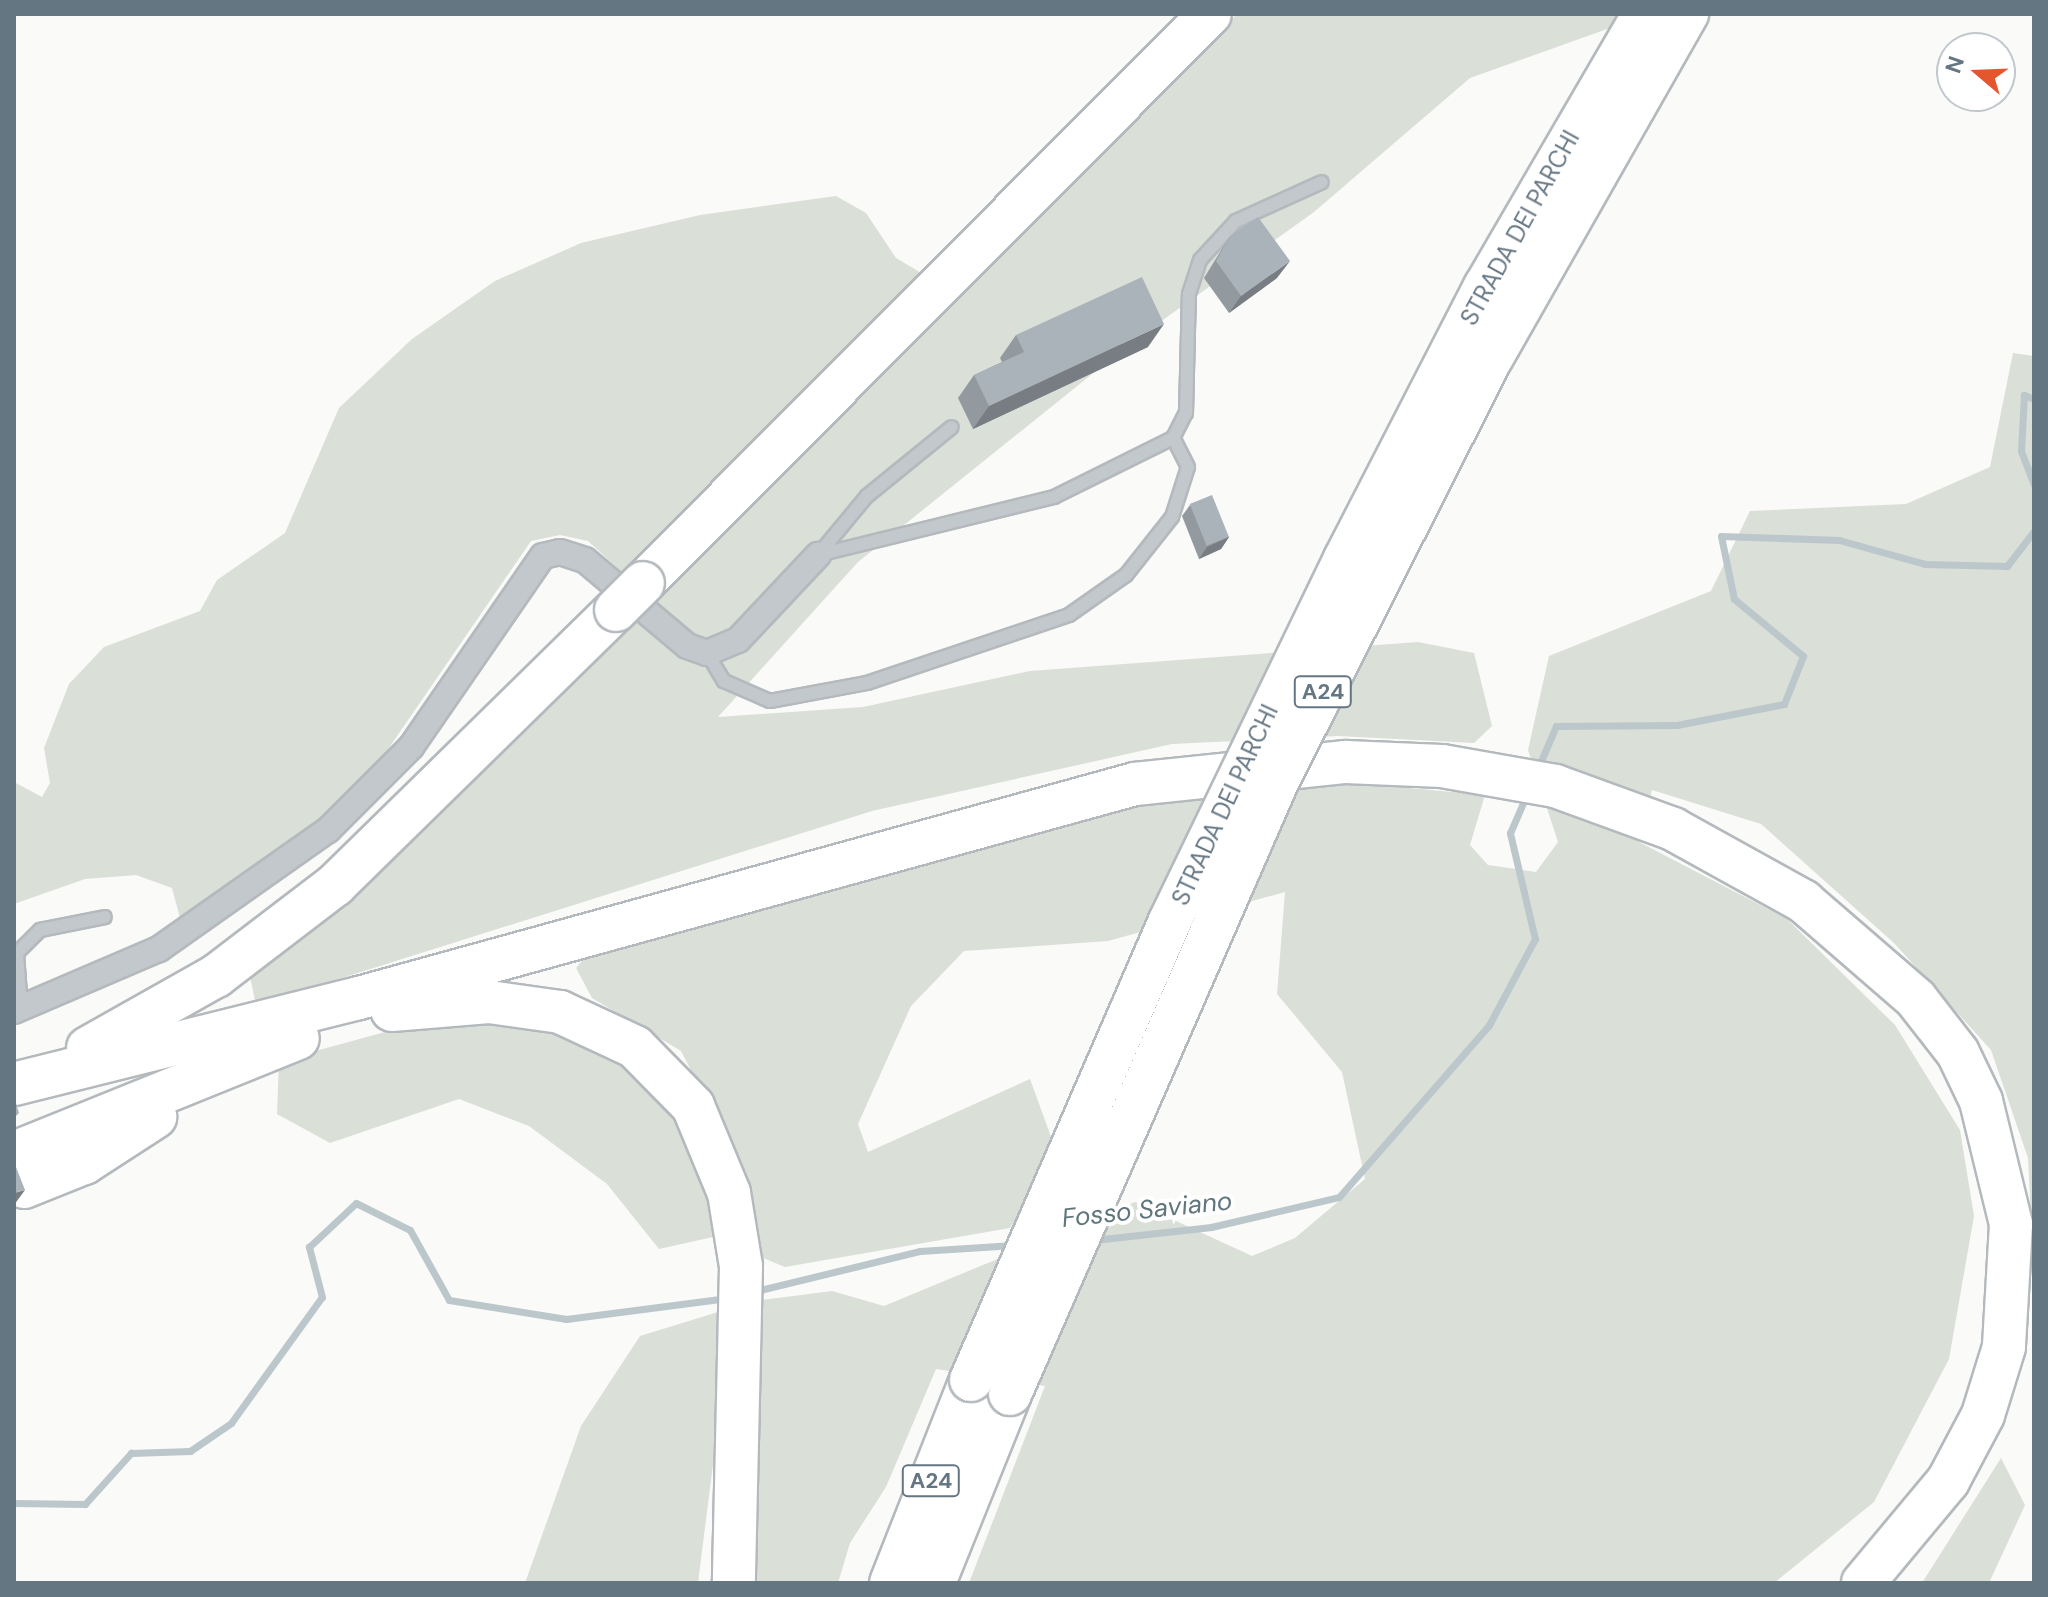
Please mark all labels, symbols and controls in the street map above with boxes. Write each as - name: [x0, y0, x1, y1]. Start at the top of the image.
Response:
- north arrow: [1936, 32, 2016, 112]
- text: N: [1938, 52, 1971, 77]
- street label: STRADA DEI PARCHI: [1455, 126, 1585, 330]
- road number: A24: [1293, 674, 1353, 710]
- street label: STRADA DEI PARCHI: [1166, 700, 1284, 910]
- water label: Fosso Saviano: [1060, 1186, 1234, 1234]
- road number: A24: [901, 1463, 961, 1499]

